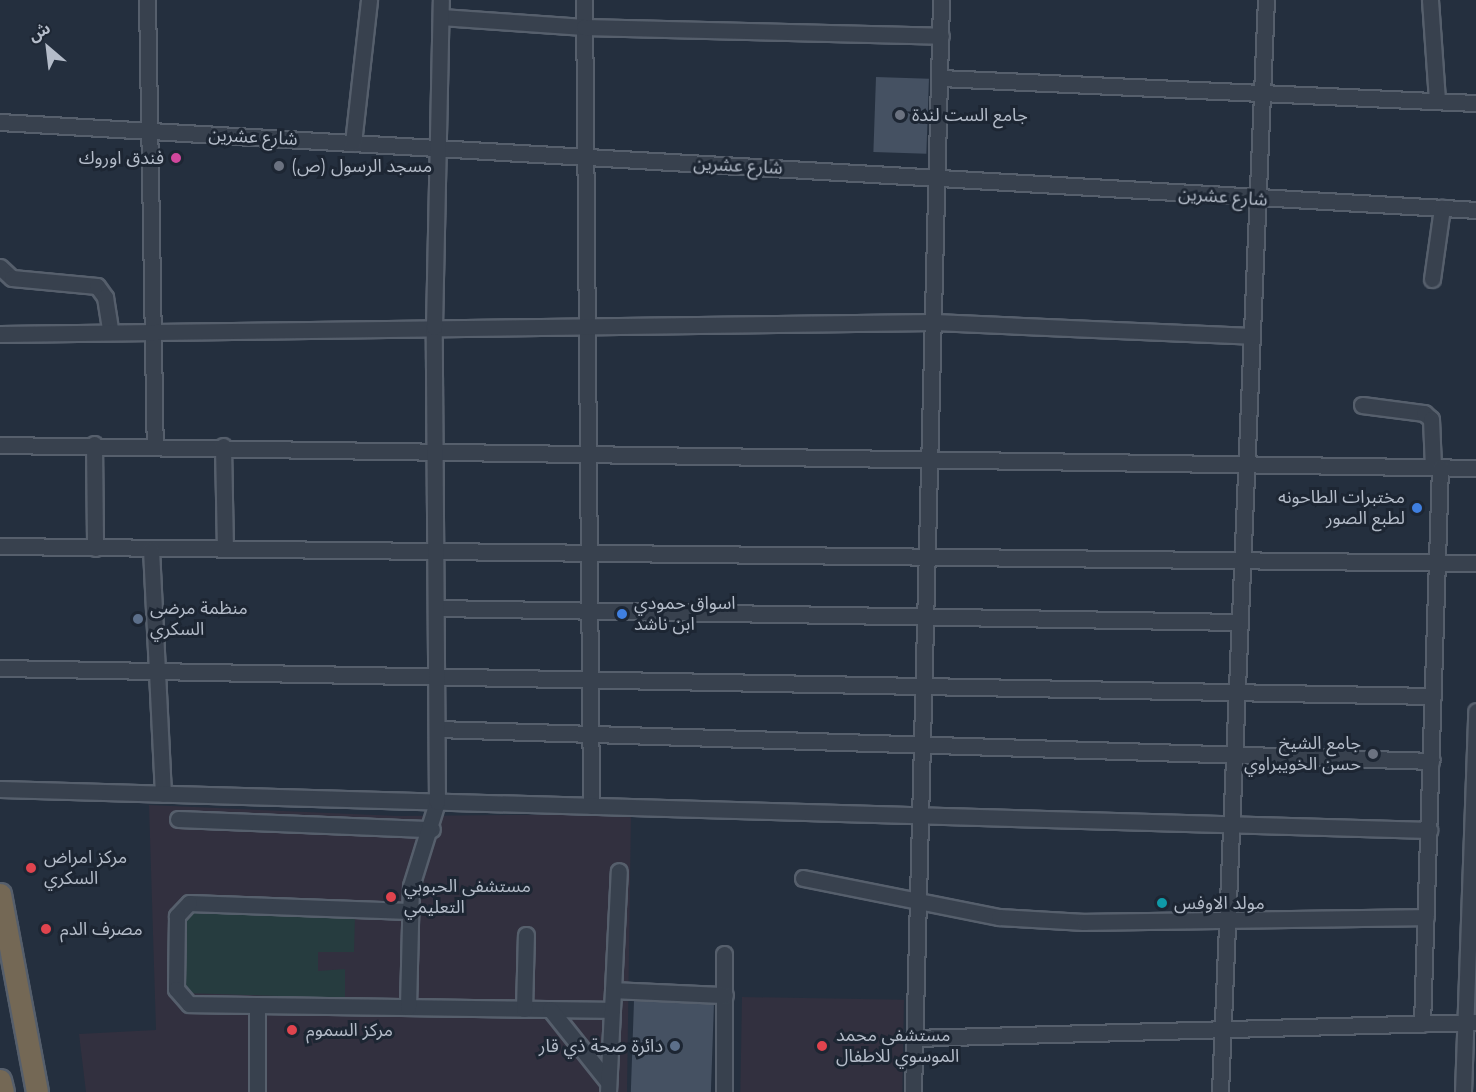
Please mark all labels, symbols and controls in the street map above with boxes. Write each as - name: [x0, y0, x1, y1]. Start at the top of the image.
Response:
- north arrow: [18, 18, 78, 78]
- text: ش: [25, 18, 53, 45]
- place label: جامع الست لندة: [912, 104, 1028, 126]
- marker: جامع الست لندة: [893, 108, 907, 122]
- street label: شارع عشرين: [208, 124, 298, 150]
- place label: فندق اوروك: [79, 147, 164, 169]
- marker: فندق اوروك: [169, 151, 183, 165]
- street label: شارع عشرين: [693, 153, 783, 179]
- place label: مسجد الرسول (ص): [291, 155, 432, 177]
- marker: مسجد الرسول (ص): [272, 159, 286, 173]
- street label: شارع عشرين: [1178, 183, 1268, 211]
- place label: مختبرات الطاحونه لطبع الصور: [1278, 487, 1405, 530]
- marker: مختبرات الطاحونه لطبع الصور: [1410, 501, 1424, 515]
- place label: اسواق حمودي ابن ناشد: [634, 593, 736, 636]
- place label: منظمة مرضى السكري: [150, 598, 248, 640]
- marker: اسواق حمودي ابن ناشد: [615, 607, 629, 621]
- marker: منظمة مرضى السكري: [131, 612, 145, 626]
- place label: جامع الشيخ حسن الخويبراوي: [1244, 733, 1361, 776]
- marker: جامع الشيخ حسن الخويبراوي: [1366, 747, 1380, 761]
- place label: مركز امراض السكري: [44, 847, 127, 890]
- marker: مركز امراض السكري: [22, 859, 40, 877]
- place label: مستشفى الحبوبي التعليمي: [404, 876, 531, 918]
- marker: مستشفى الحبوبي التعليمي: [382, 888, 400, 906]
- place label: مولد الاوفس: [1174, 892, 1265, 914]
- marker: مولد الاوفس: [1155, 896, 1169, 910]
- place label: مصرف الدم: [60, 918, 143, 940]
- marker: مصرف الدم: [37, 920, 55, 938]
- place label: مركز السموم: [306, 1019, 393, 1041]
- marker: مركز السموم: [283, 1021, 301, 1039]
- place label: مستشفى محمد الموسوي للاطفال: [836, 1025, 959, 1068]
- place label: دائرة صحة ذي قار: [539, 1035, 663, 1057]
- marker: مستشفى محمد الموسوي للاطفال: [813, 1037, 831, 1055]
- marker: دائرة صحة ذي قار: [668, 1039, 682, 1053]

